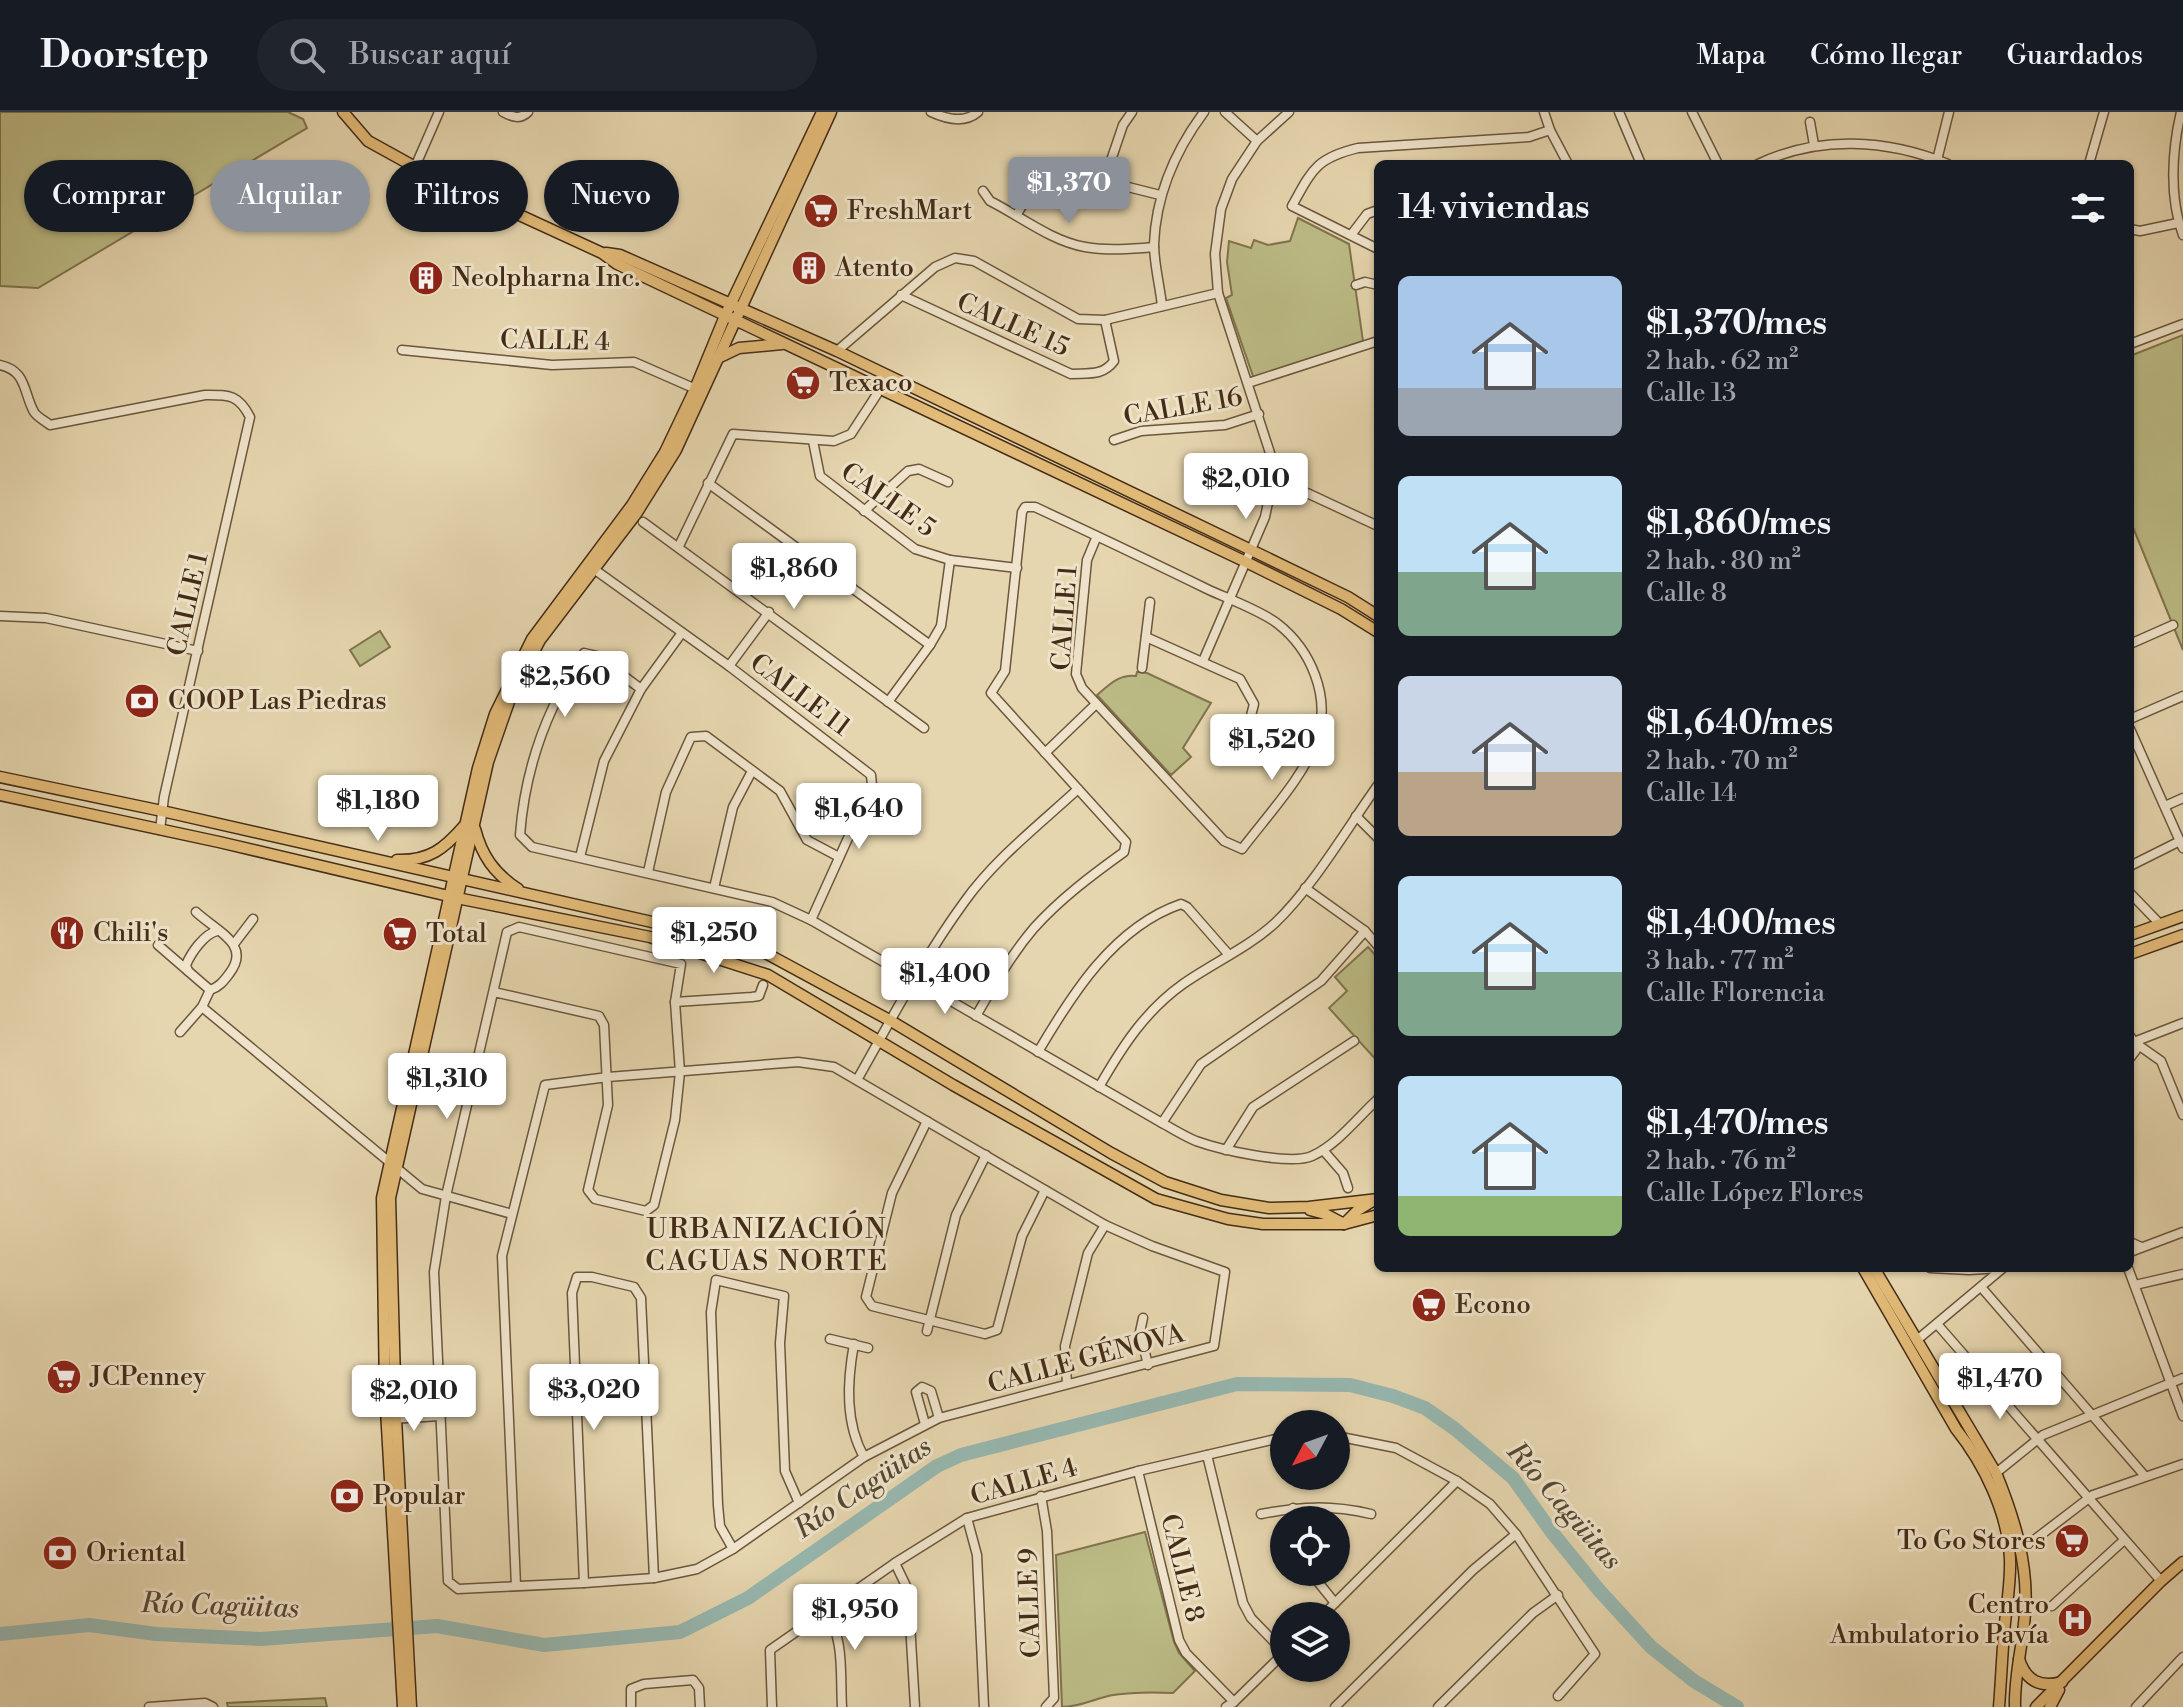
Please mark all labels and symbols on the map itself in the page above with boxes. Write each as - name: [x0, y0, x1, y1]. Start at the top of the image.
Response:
- pin: $1,370: [1004, 157, 1134, 225]
- supermarket icon: FreshMart: [802, 192, 840, 230]
- place label: FreshMart: [847, 195, 972, 227]
- building icon: Atento: [790, 249, 828, 287]
- place label: Atento: [834, 252, 914, 284]
- building icon: Neolpharna Inc.: [407, 259, 445, 297]
- place label: Neolpharna Inc.: [452, 262, 640, 294]
- street label: CALLE 15: [952, 286, 1074, 364]
- street label: CALLE 4: [500, 324, 610, 358]
- supermarket icon: Texaco: [784, 364, 822, 402]
- place label: Texaco: [829, 367, 913, 399]
- street label: CALLE 16: [1121, 381, 1245, 433]
- pin: $2,010: [1181, 453, 1311, 521]
- street label: CALLE 5: [834, 456, 942, 544]
- pin: $1,860: [729, 543, 859, 611]
- street label: CALLE 1: [161, 549, 215, 659]
- street label: CALLE 1: [1045, 564, 1085, 672]
- street label: CALLE 11: [743, 647, 857, 743]
- pin: $2,560: [500, 651, 630, 719]
- bank icon: COOP Las Piedras: [123, 682, 161, 720]
- place label: COOP Las Piedras: [168, 685, 387, 717]
- pin: $1,520: [1207, 714, 1337, 782]
- pin: $1,180: [313, 775, 443, 843]
- pin: $1,640: [794, 783, 924, 851]
- pin: $1,250: [649, 907, 779, 975]
- restaurant icon: Chili's: [48, 914, 86, 952]
- supermarket icon: Total: [381, 915, 419, 953]
- place label: Chili's: [93, 917, 168, 949]
- place label: Total: [426, 918, 487, 950]
- pin: $1,400: [880, 948, 1010, 1016]
- pin: $1,310: [382, 1053, 512, 1121]
- district label: URBANIZACIÓN CAGUAS NORTE: [645, 1210, 889, 1279]
- supermarket icon: Econo: [1410, 1286, 1448, 1324]
- place label: Econo: [1455, 1289, 1531, 1321]
- street label: CALLE GÉNOVA: [984, 1315, 1189, 1401]
- pin: $1,470: [1935, 1353, 2065, 1421]
- supermarket icon: JCPenney: [45, 1358, 83, 1396]
- place label: JCPenney: [89, 1361, 206, 1393]
- pin: $3,020: [529, 1364, 659, 1432]
- pin: $2,010: [349, 1365, 479, 1433]
- north arrow: [1270, 1410, 1350, 1490]
- water label: Río Cagüitas: [787, 1429, 938, 1547]
- water label: Río Cagüitas: [1498, 1434, 1629, 1577]
- street label: CALLE 4: [967, 1452, 1081, 1512]
- bank icon: Popular: [328, 1477, 366, 1515]
- place label: Popular: [373, 1480, 466, 1512]
- street label: CALLE 8: [1153, 1511, 1211, 1625]
- supermarket icon: To Go Stores: [2053, 1522, 2091, 1560]
- place label: To Go Stores: [1897, 1525, 2046, 1557]
- bank icon: Oriental: [41, 1534, 79, 1572]
- place label: Oriental: [86, 1537, 186, 1569]
- street label: CALLE 9: [1012, 1548, 1048, 1658]
- pin: $1,950: [790, 1584, 920, 1652]
- water label: Río Cagüitas: [139, 1586, 300, 1626]
- place label: Centro Ambulatorio Pavía: [1829, 1589, 2050, 1651]
- hospital icon: Centro Ambulatorio Pavía: [2056, 1601, 2094, 1639]

